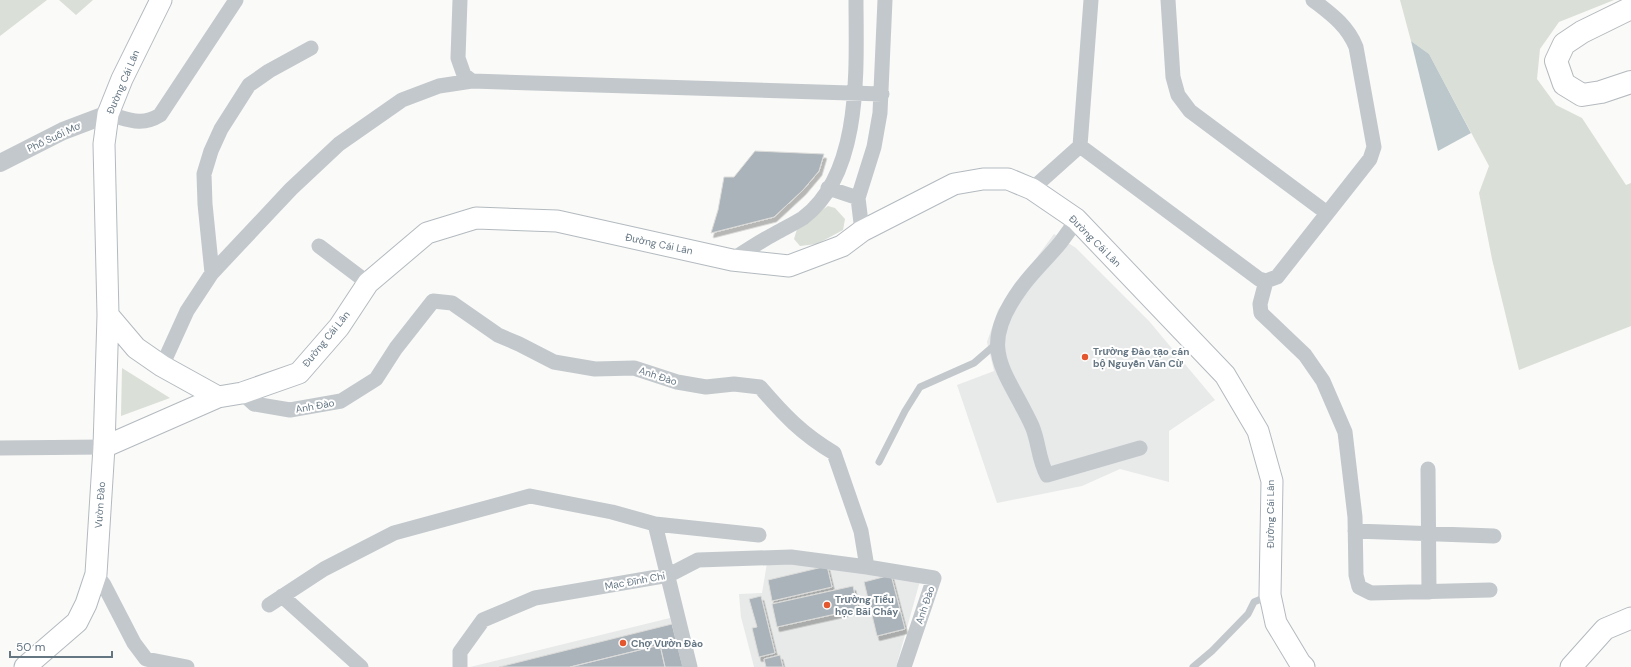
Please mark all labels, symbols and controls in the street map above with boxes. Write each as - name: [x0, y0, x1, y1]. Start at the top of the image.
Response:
- street label: Đường Cái Lân: [104, 48, 142, 116]
- street label: Phố Suối Mơ: [25, 119, 83, 155]
- street label: Đường Cái Lân: [1066, 212, 1124, 270]
- street label: Đường Cái Lân: [624, 231, 694, 258]
- street label: Đường Cái Lân: [299, 308, 353, 370]
- place label: Trường Đào tạo cán bộ Nguyễn Văn Cừ: [1093, 345, 1189, 370]
- marker: Trường Đào tạo cán bộ Nguyễn Văn Cừ: [1080, 352, 1090, 362]
- street label: Anh Đào: [637, 364, 679, 388]
- street label: Anh Đào: [295, 396, 336, 416]
- street label: Đường Cái Lân: [1264, 480, 1277, 548]
- street label: Vườn Đào: [92, 481, 108, 529]
- street label: Mạc Đĩnh Chi: [604, 569, 666, 593]
- street label: Anh Đào: [912, 584, 938, 626]
- place label: Trường Tiểu học Bãi Cháy: [835, 593, 898, 618]
- marker: Trường Tiểu học Bãi Cháy: [822, 600, 832, 610]
- scale bar: [10, 633, 112, 659]
- place label: Chợ Vườn Đào: [631, 637, 703, 650]
- marker: Chợ Vườn Đào: [618, 638, 628, 648]
- text: 50 m: [16, 639, 45, 655]

